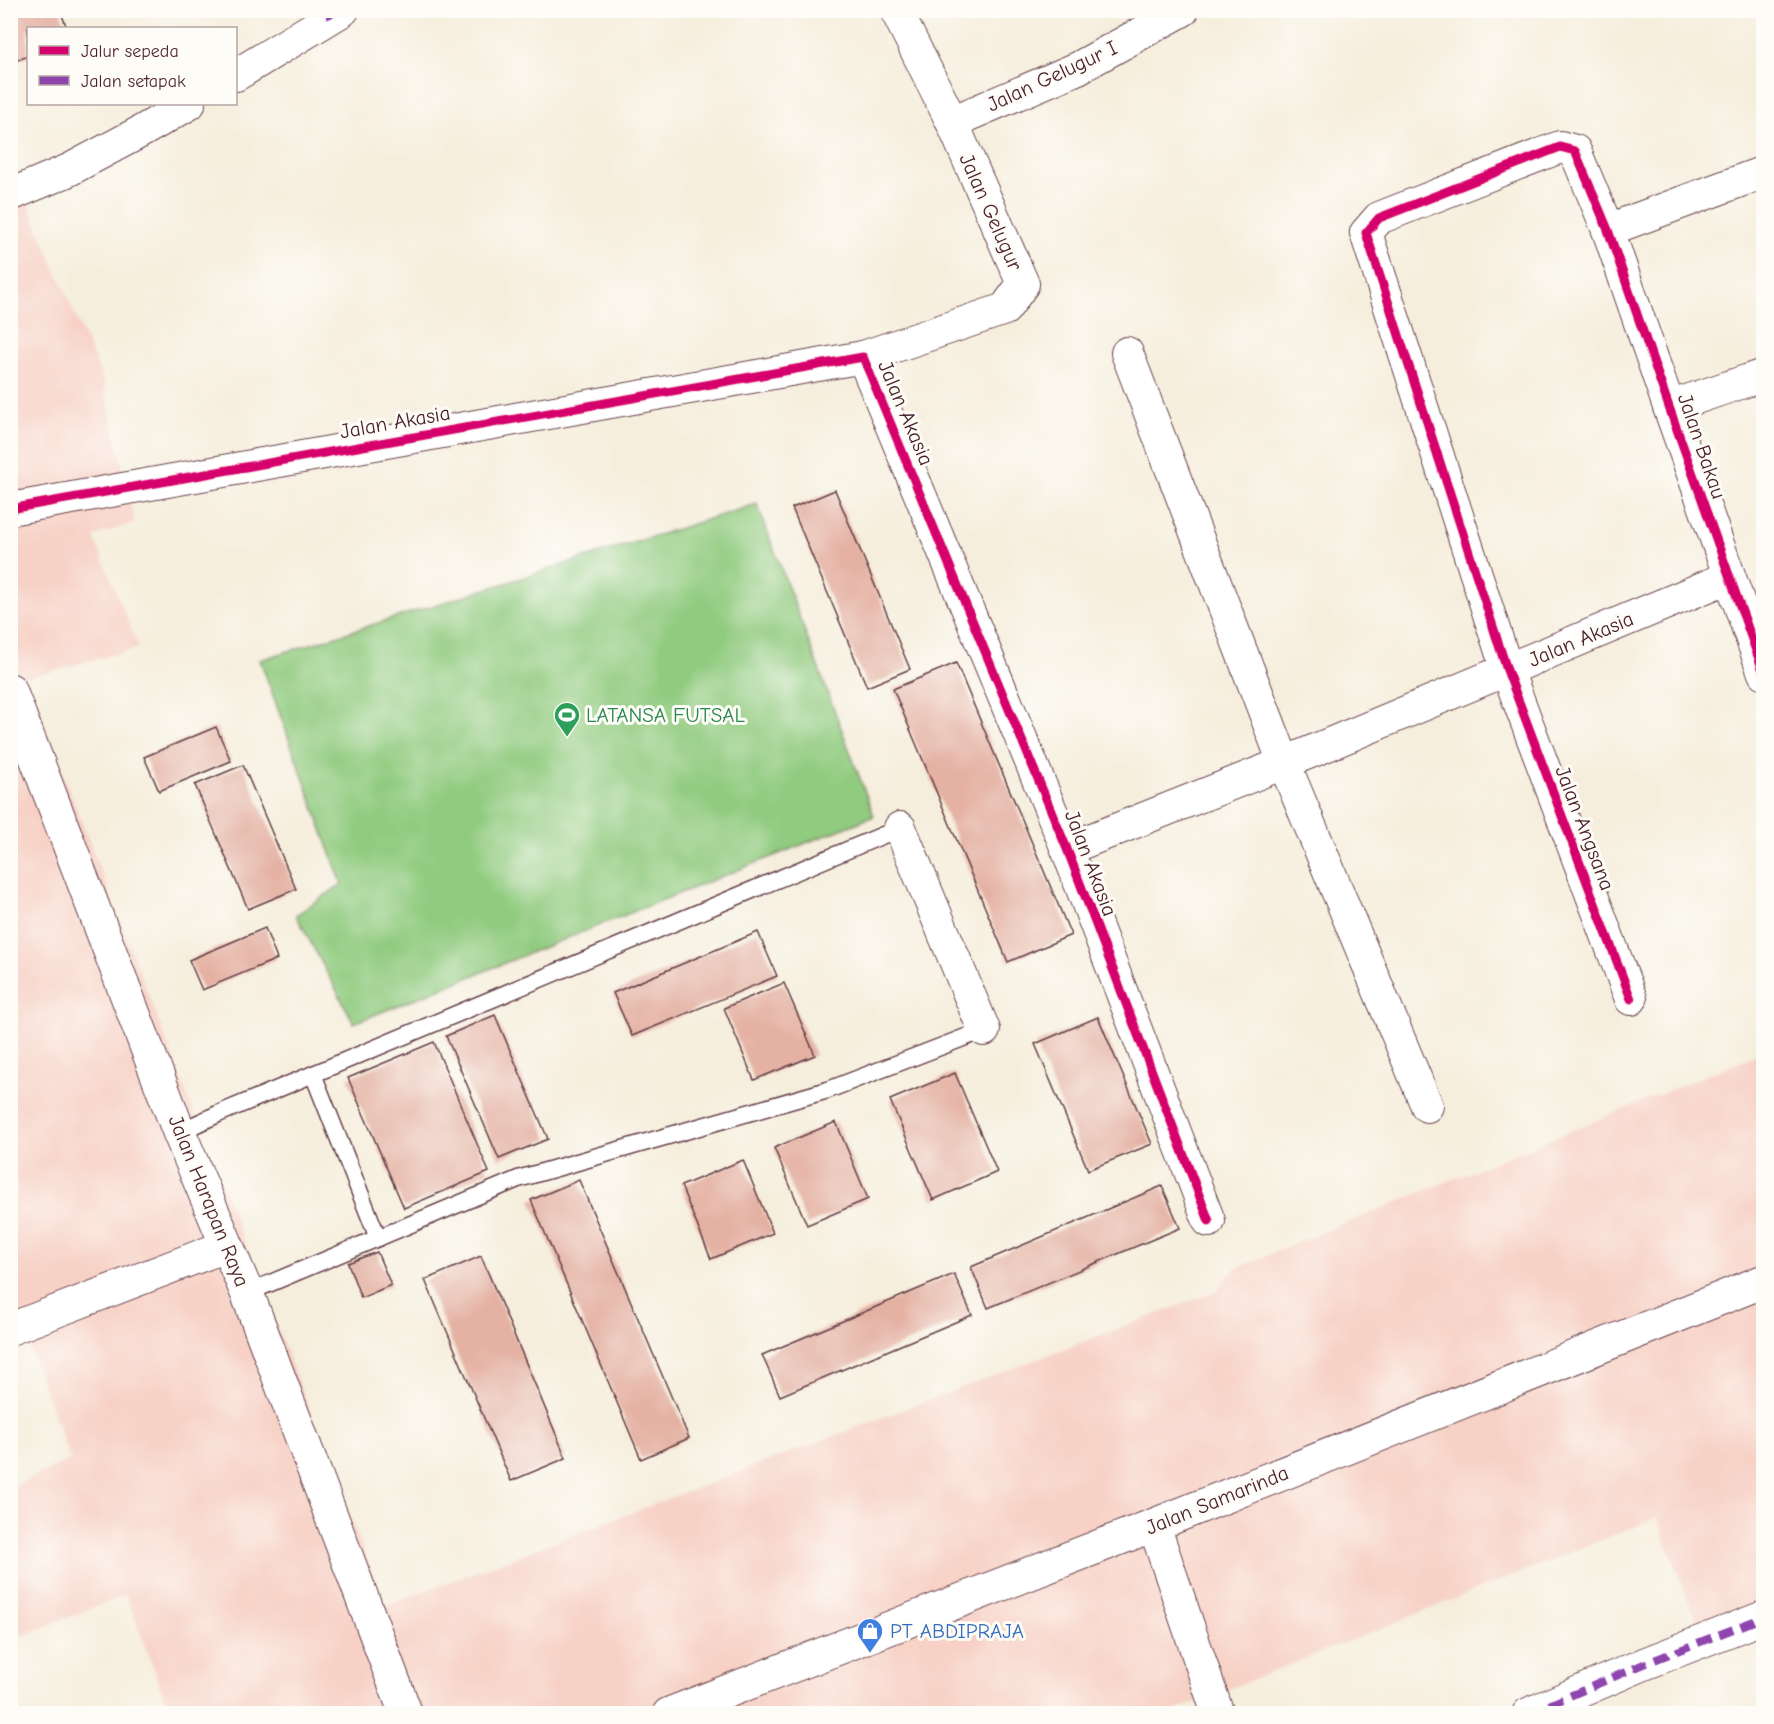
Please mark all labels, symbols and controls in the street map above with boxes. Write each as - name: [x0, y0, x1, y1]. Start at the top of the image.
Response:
- legend: [27, 27, 237, 105]
- street label: Jalan Gelugur I: [983, 35, 1121, 117]
- text: Jalur sepeda: [81, 41, 179, 62]
- text: Jalan setapak: [81, 71, 186, 92]
- street label: Jalan Gelugur: [954, 150, 1028, 275]
- street label: Jalan Akasia: [873, 357, 939, 469]
- street label: Jalan Bakau: [1673, 390, 1731, 502]
- street label: Jalan Akasia: [338, 400, 452, 444]
- street label: Jalan Akasia: [1525, 606, 1637, 672]
- sports icon: LATANSA FUTSAL: [552, 700, 582, 738]
- place label: LATANSA FUTSAL: [586, 703, 745, 727]
- street label: Jalan Angsana: [1550, 762, 1620, 894]
- street label: Jalan Akasia: [1060, 807, 1122, 919]
- street label: Jalan Harapan Raya: [164, 1112, 254, 1290]
- street label: Jalan Samarinda: [1142, 1460, 1292, 1540]
- shop icon: PT ABDIPRAJA: [855, 1616, 885, 1654]
- place label: PT ABDIPRAJA: [890, 1619, 1024, 1643]

